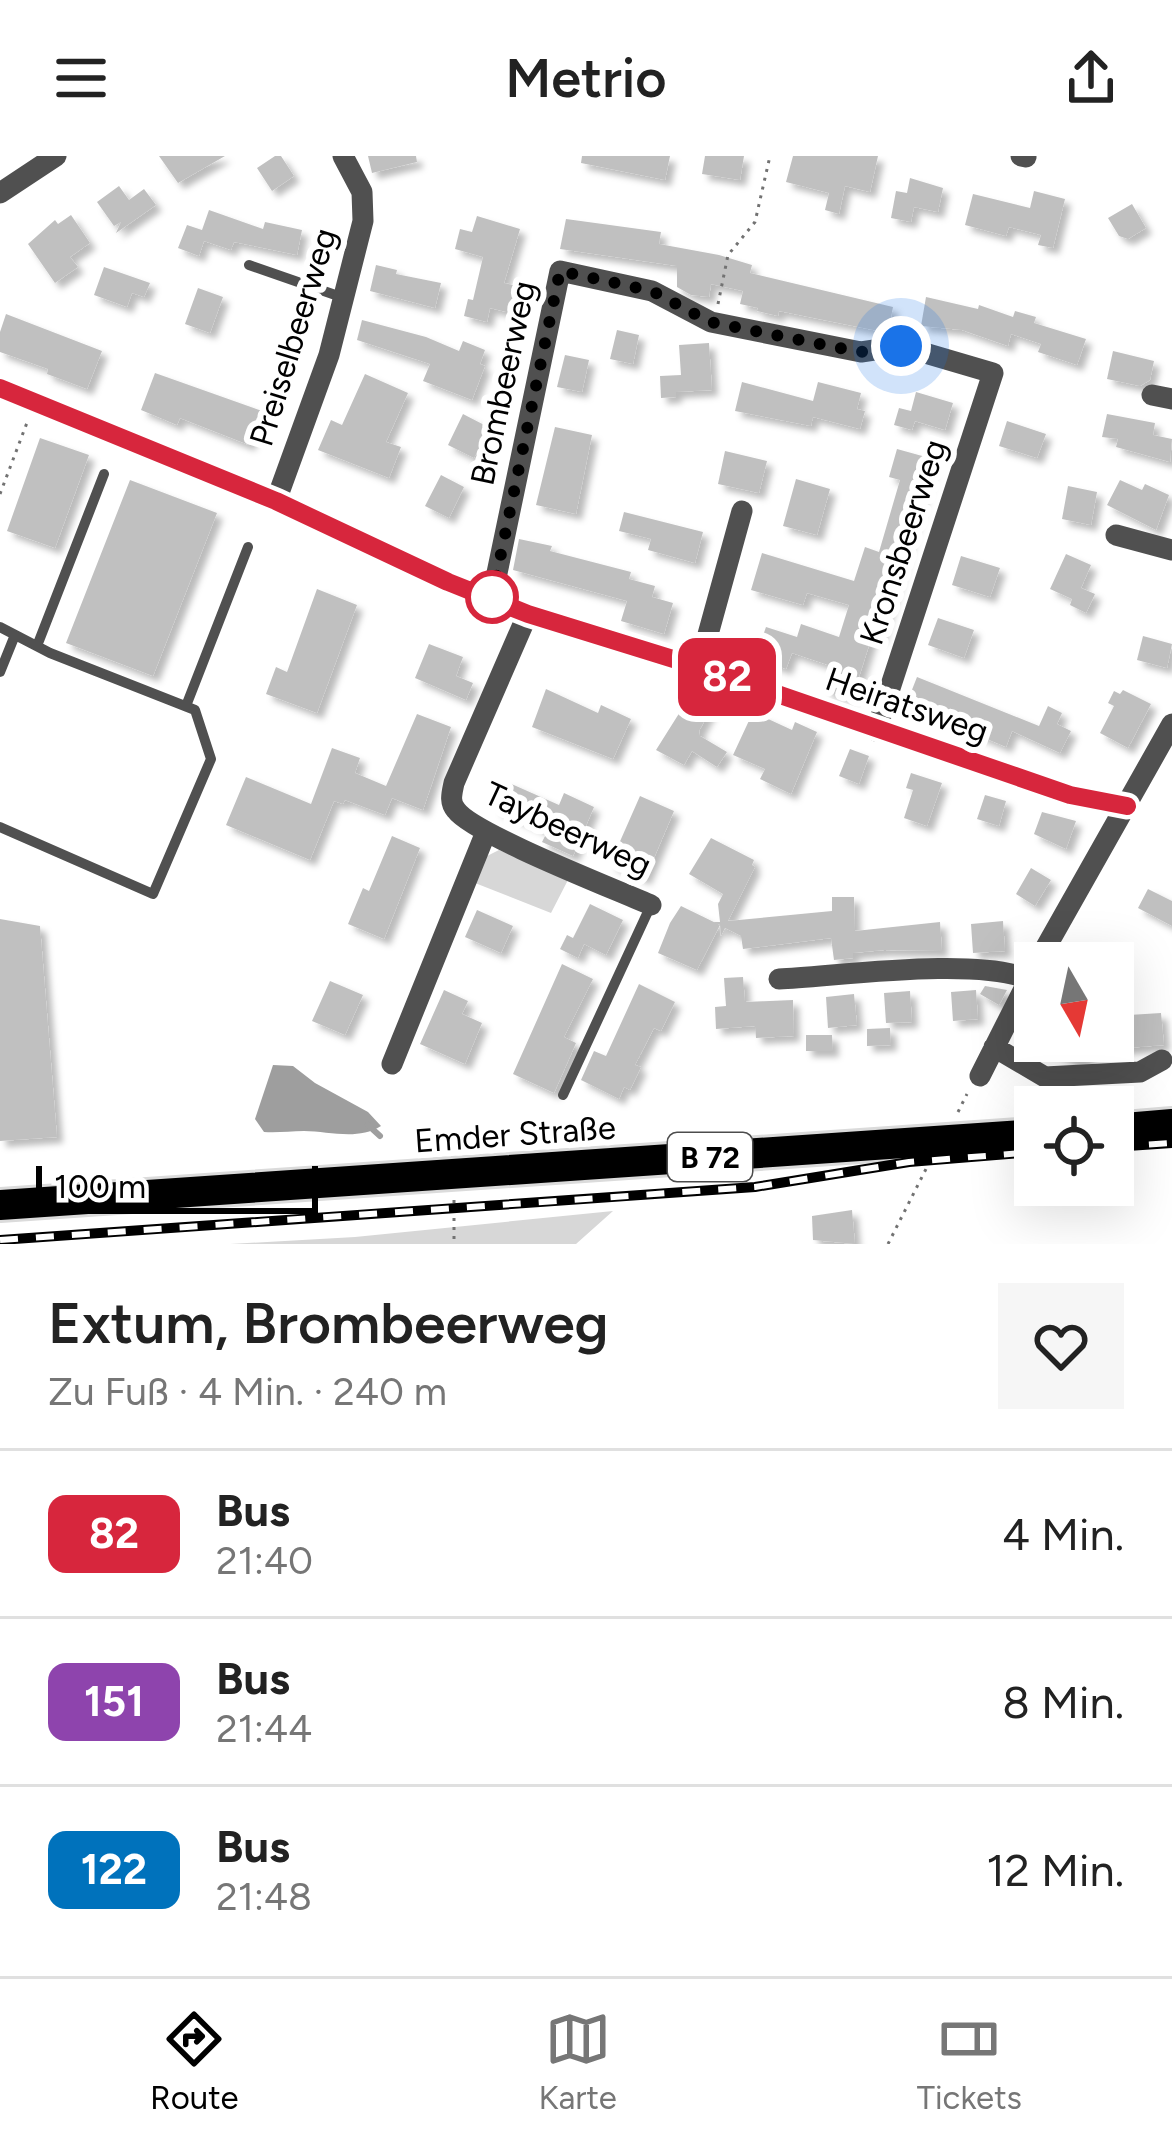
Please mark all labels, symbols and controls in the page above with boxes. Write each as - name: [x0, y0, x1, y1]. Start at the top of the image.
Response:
- icon: menu: [48, 45, 114, 111]
- icon: share: [1058, 45, 1124, 111]
- text: Metrio: [505, 46, 667, 111]
- street label: Preiselbeerweg: [241, 223, 345, 451]
- street label: Brombeerweg: [462, 277, 544, 489]
- your location: [871, 316, 931, 376]
- street label: Kronsbeerweg: [851, 434, 955, 650]
- unlabelled marker: [467, 572, 517, 622]
- line badge: 82: [673, 638, 781, 716]
- text: 82: [702, 651, 752, 702]
- street label: Heiratsweg: [821, 659, 993, 751]
- street label: Taybeerweg: [478, 773, 658, 885]
- north arrow: [1014, 942, 1134, 1062]
- map controls: [1014, 942, 1134, 1206]
- button: locate: [1014, 1086, 1134, 1206]
- street label: Emder Straße: [413, 1108, 617, 1160]
- road number: B 72: [668, 1133, 752, 1181]
- scale bar: [36, 1160, 318, 1213]
- text: 100 m: [54, 1167, 146, 1206]
- button: heart: [998, 1283, 1124, 1409]
- text: Extum, Brombeerweg: [48, 1289, 609, 1357]
- text: Zu Fuß · 4 Min. · 240 m: [48, 1368, 447, 1415]
- text: Bus: [216, 1483, 290, 1537]
- text: 4 Min.: [1002, 1507, 1124, 1561]
- text: 82: [89, 1508, 139, 1559]
- text: 21:40: [216, 1537, 313, 1584]
- text: Bus: [216, 1651, 290, 1705]
- text: 8 Min.: [1002, 1675, 1124, 1729]
- text: 151: [84, 1676, 144, 1727]
- text: 21:44: [216, 1705, 312, 1752]
- text: Bus: [216, 1819, 290, 1873]
- text: 12 Min.: [986, 1843, 1124, 1897]
- text: 122: [81, 1844, 147, 1895]
- text: 21:48: [216, 1873, 312, 1920]
- tab: Route: [150, 2006, 239, 2117]
- tab: Karte: [539, 2006, 617, 2117]
- tab: Tickets: [917, 2006, 1022, 2117]

